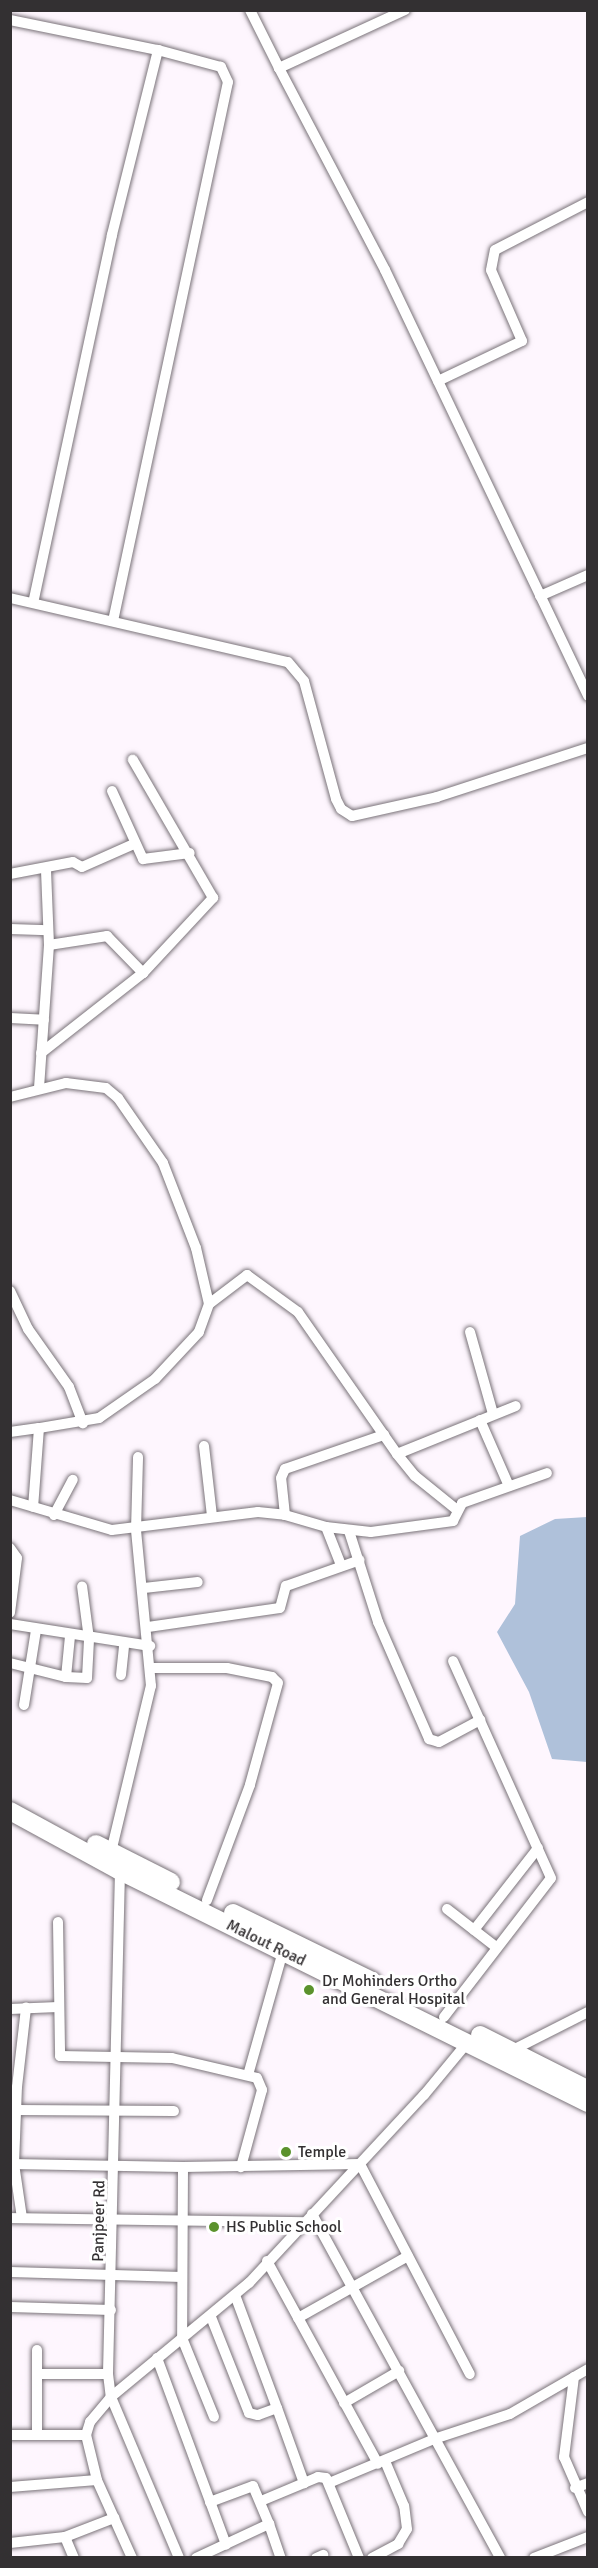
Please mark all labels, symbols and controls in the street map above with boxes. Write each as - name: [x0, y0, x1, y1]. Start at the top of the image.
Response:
- street label: Malout Road: [223, 1916, 309, 1970]
- place label: Dr Mohinders Ortho and General Hospital: [322, 1971, 465, 2009]
- marker: Dr Mohinders Ortho and General Hospital: [300, 1981, 318, 1999]
- place label: Temple: [298, 2142, 346, 2162]
- marker: Temple: [279, 2145, 293, 2159]
- street label: Panjpeer Rd: [89, 2180, 109, 2262]
- place label: HS Public School: [226, 2217, 342, 2237]
- marker: HS Public School: [207, 2220, 221, 2234]

